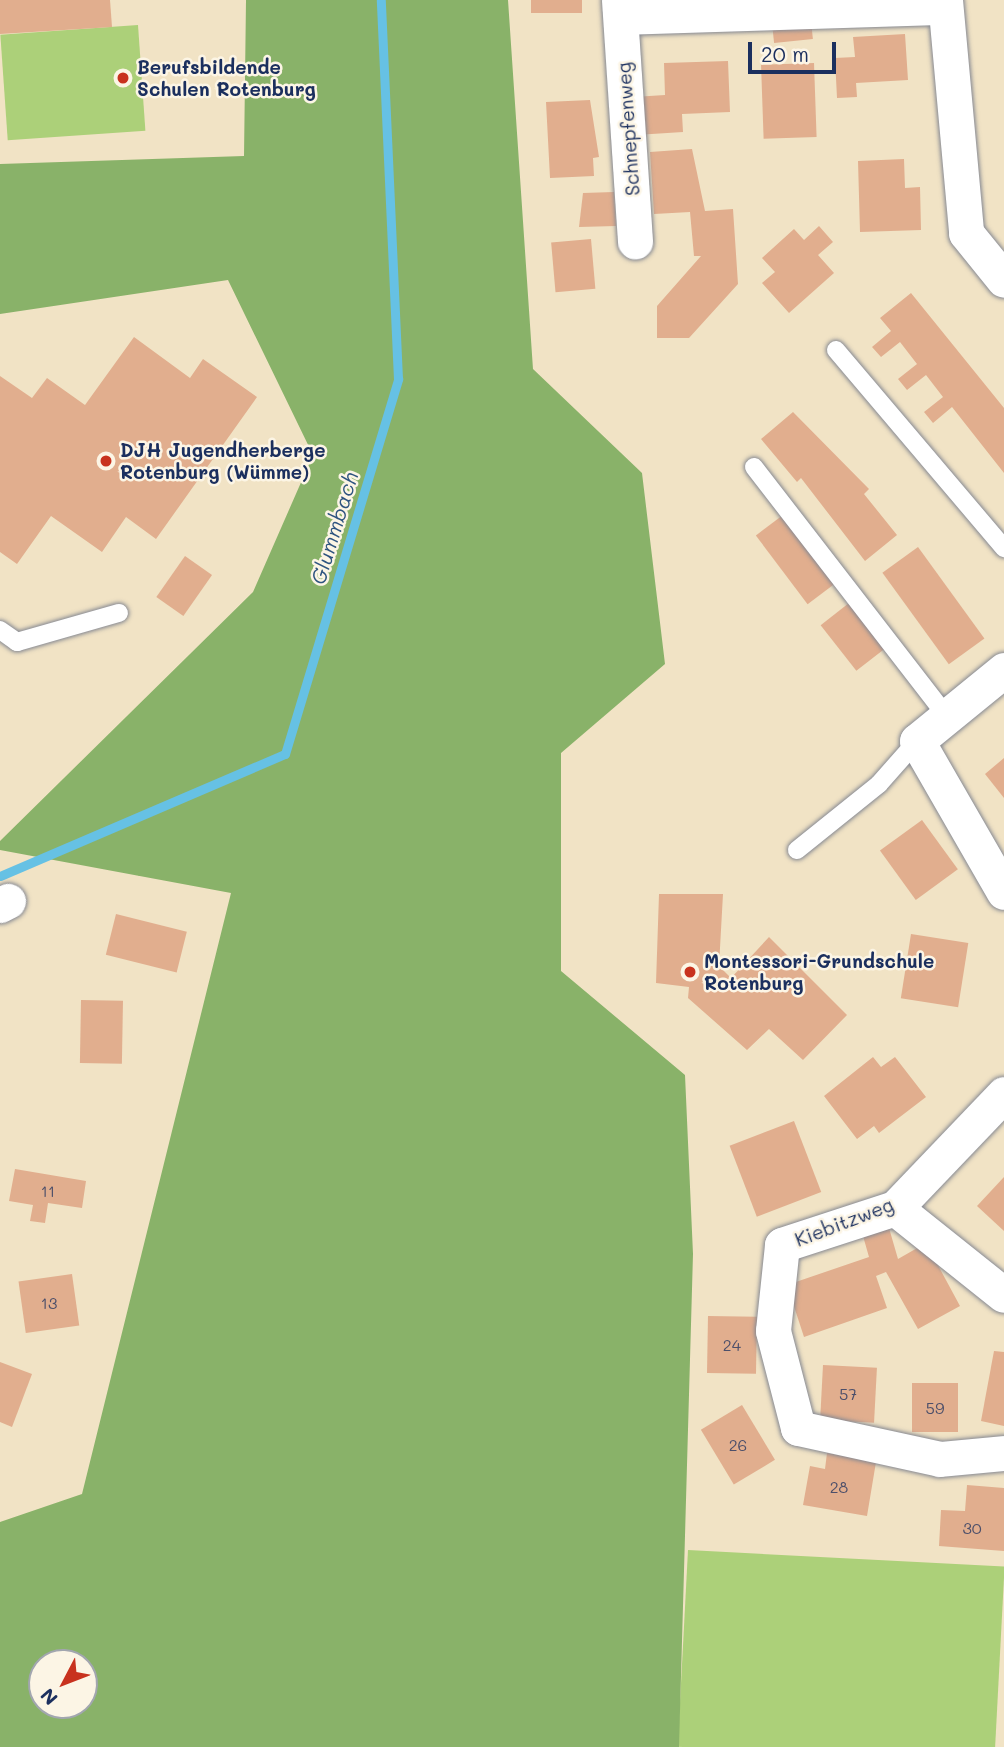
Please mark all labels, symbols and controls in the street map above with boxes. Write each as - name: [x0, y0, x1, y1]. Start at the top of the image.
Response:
- scale bar: [752, 28, 839, 72]
- text: 20 m: [761, 40, 809, 67]
- place label: Berufsbildende Schulen Rotenburg: [137, 56, 316, 100]
- street label: Schnepfenweg: [612, 61, 644, 197]
- marker: Berufsbildende Schulen Rotenburg: [115, 70, 131, 86]
- place label: DJH Jugendherberge Rotenburg (Wümme): [120, 439, 325, 483]
- marker: DJH Jugendherberge Rotenburg (Wümme): [98, 453, 114, 469]
- water label: Glummbach: [305, 469, 363, 587]
- place label: Montessori-Grundschule Rotenburg: [704, 950, 934, 994]
- marker: Montessori-Grundschule Rotenburg: [682, 964, 698, 980]
- house number: 11: [41, 1181, 55, 1201]
- street label: Kiebitzweg: [792, 1193, 896, 1251]
- house number: 13: [41, 1293, 57, 1313]
- house number: 24: [723, 1335, 741, 1355]
- house number: 57: [839, 1384, 857, 1404]
- house number: 59: [926, 1398, 944, 1418]
- house number: 26: [729, 1435, 747, 1455]
- house number: 28: [830, 1477, 848, 1497]
- house number: 30: [962, 1518, 982, 1538]
- north arrow: [28, 1649, 98, 1719]
- text: N: [34, 1683, 63, 1711]

